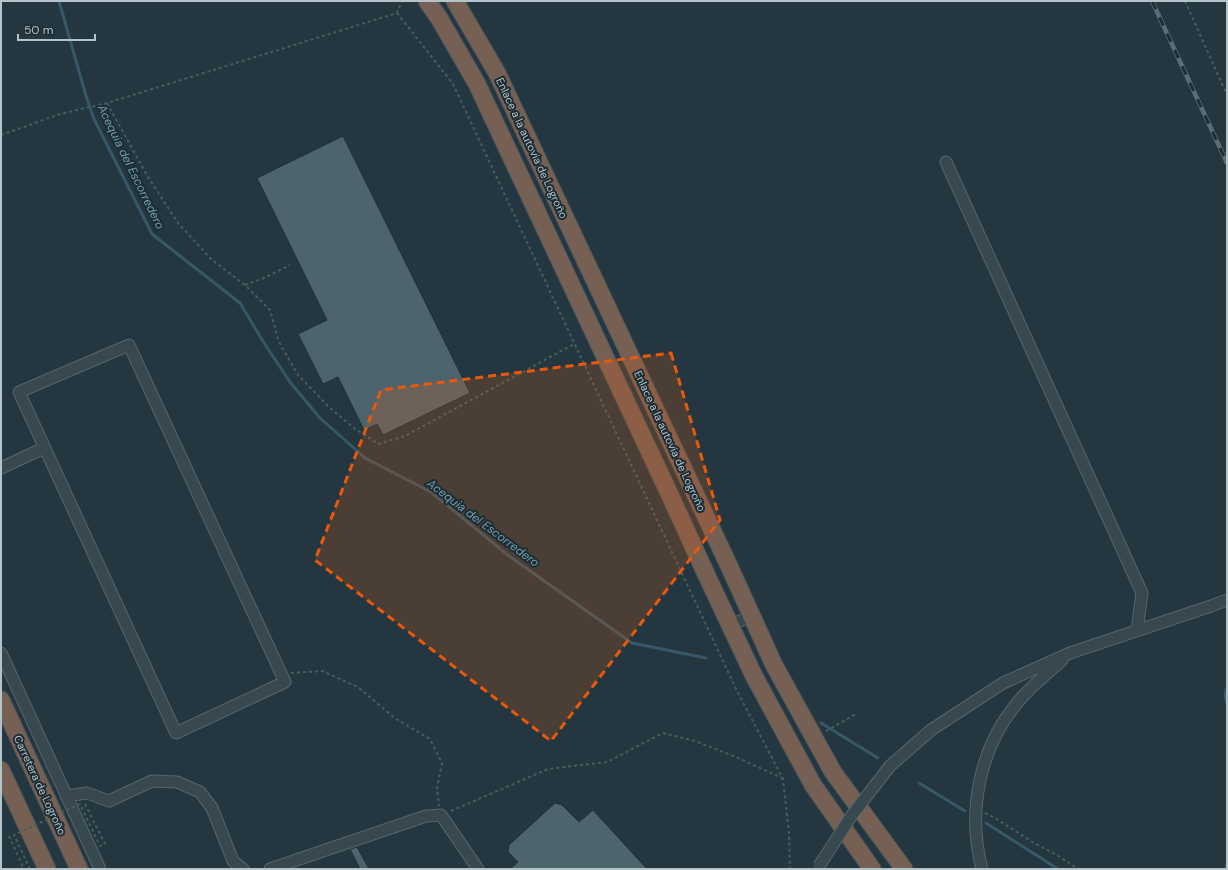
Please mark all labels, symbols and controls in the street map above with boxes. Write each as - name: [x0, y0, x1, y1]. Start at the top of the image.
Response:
- scale bar: [18, 16, 95, 42]
- text: 50 m: [24, 22, 53, 38]
- street label: Enlace a la autovía de Logroño: [493, 75, 571, 221]
- water label: Acequia del Escorredero: [93, 101, 168, 232]
- street label: Enlace a la autovía de Logroño: [631, 368, 709, 514]
- water label: Acequia del Escorredero: [423, 475, 542, 571]
- street label: Carretera de Logroño: [11, 733, 69, 837]

